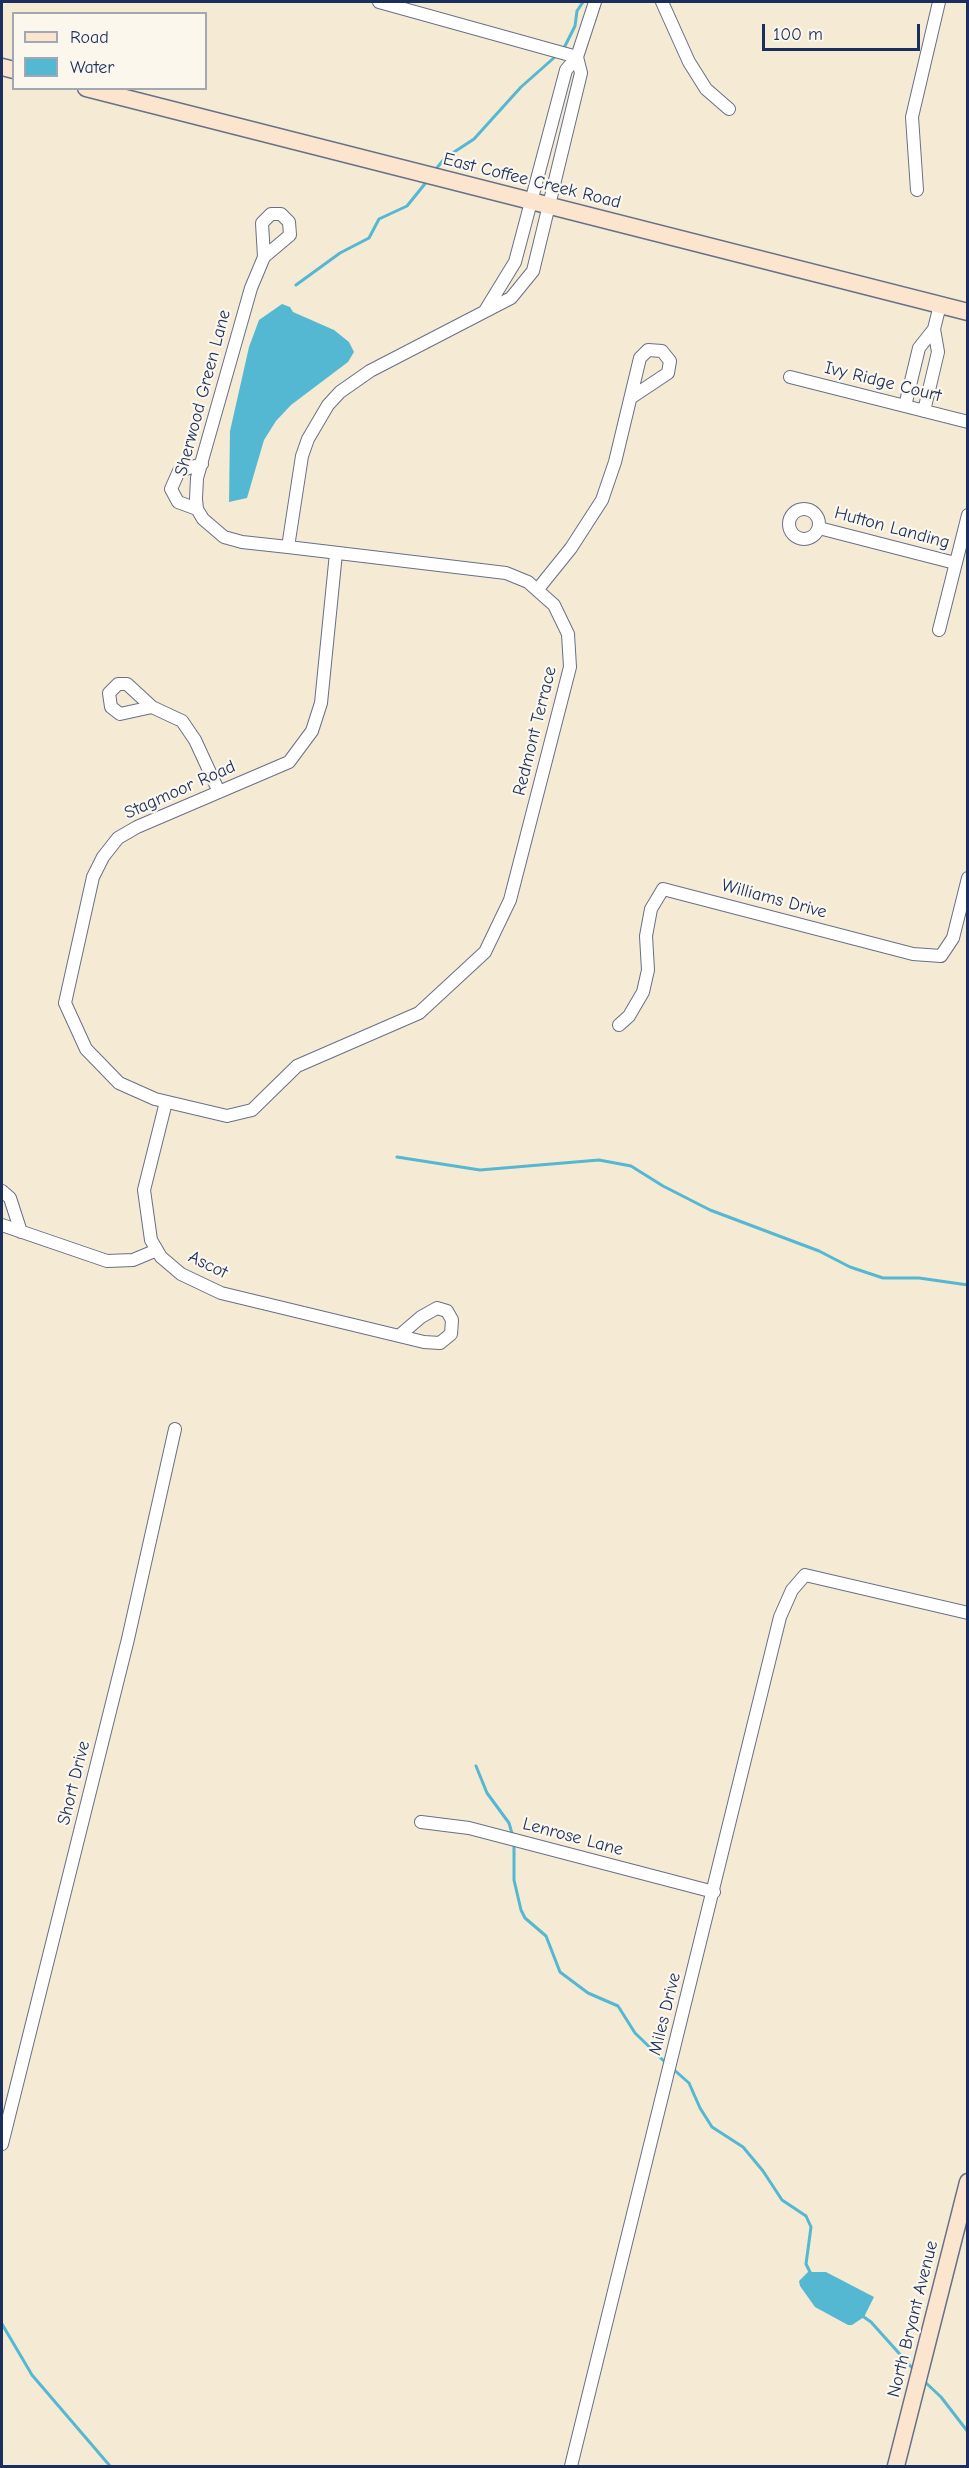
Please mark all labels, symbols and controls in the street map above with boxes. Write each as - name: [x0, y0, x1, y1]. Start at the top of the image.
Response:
- legend: [12, 12, 207, 90]
- scale bar: [765, 12, 922, 50]
- text: 100 m: [773, 24, 823, 45]
- text: Road: [70, 27, 109, 48]
- text: Water: [70, 57, 114, 78]
- street label: East Coffee Creek Road: [441, 148, 623, 214]
- street label: Sherwood Green Lane: [170, 307, 236, 479]
- street label: Ivy Ridge Court: [822, 357, 944, 407]
- street label: Hutton Landing: [832, 502, 952, 554]
- street label: Redmont Terrace: [508, 664, 562, 798]
- street label: Stagmoor Road: [121, 756, 239, 824]
- street label: Williams Drive: [719, 875, 829, 923]
- street label: Ascot: [185, 1246, 231, 1284]
- street label: Short Drive: [53, 1739, 95, 1827]
- street label: Lenrose Lane: [520, 1813, 626, 1861]
- street label: Miles Drive: [644, 1970, 686, 2058]
- street label: North Bryant Avenue: [883, 2238, 943, 2400]

